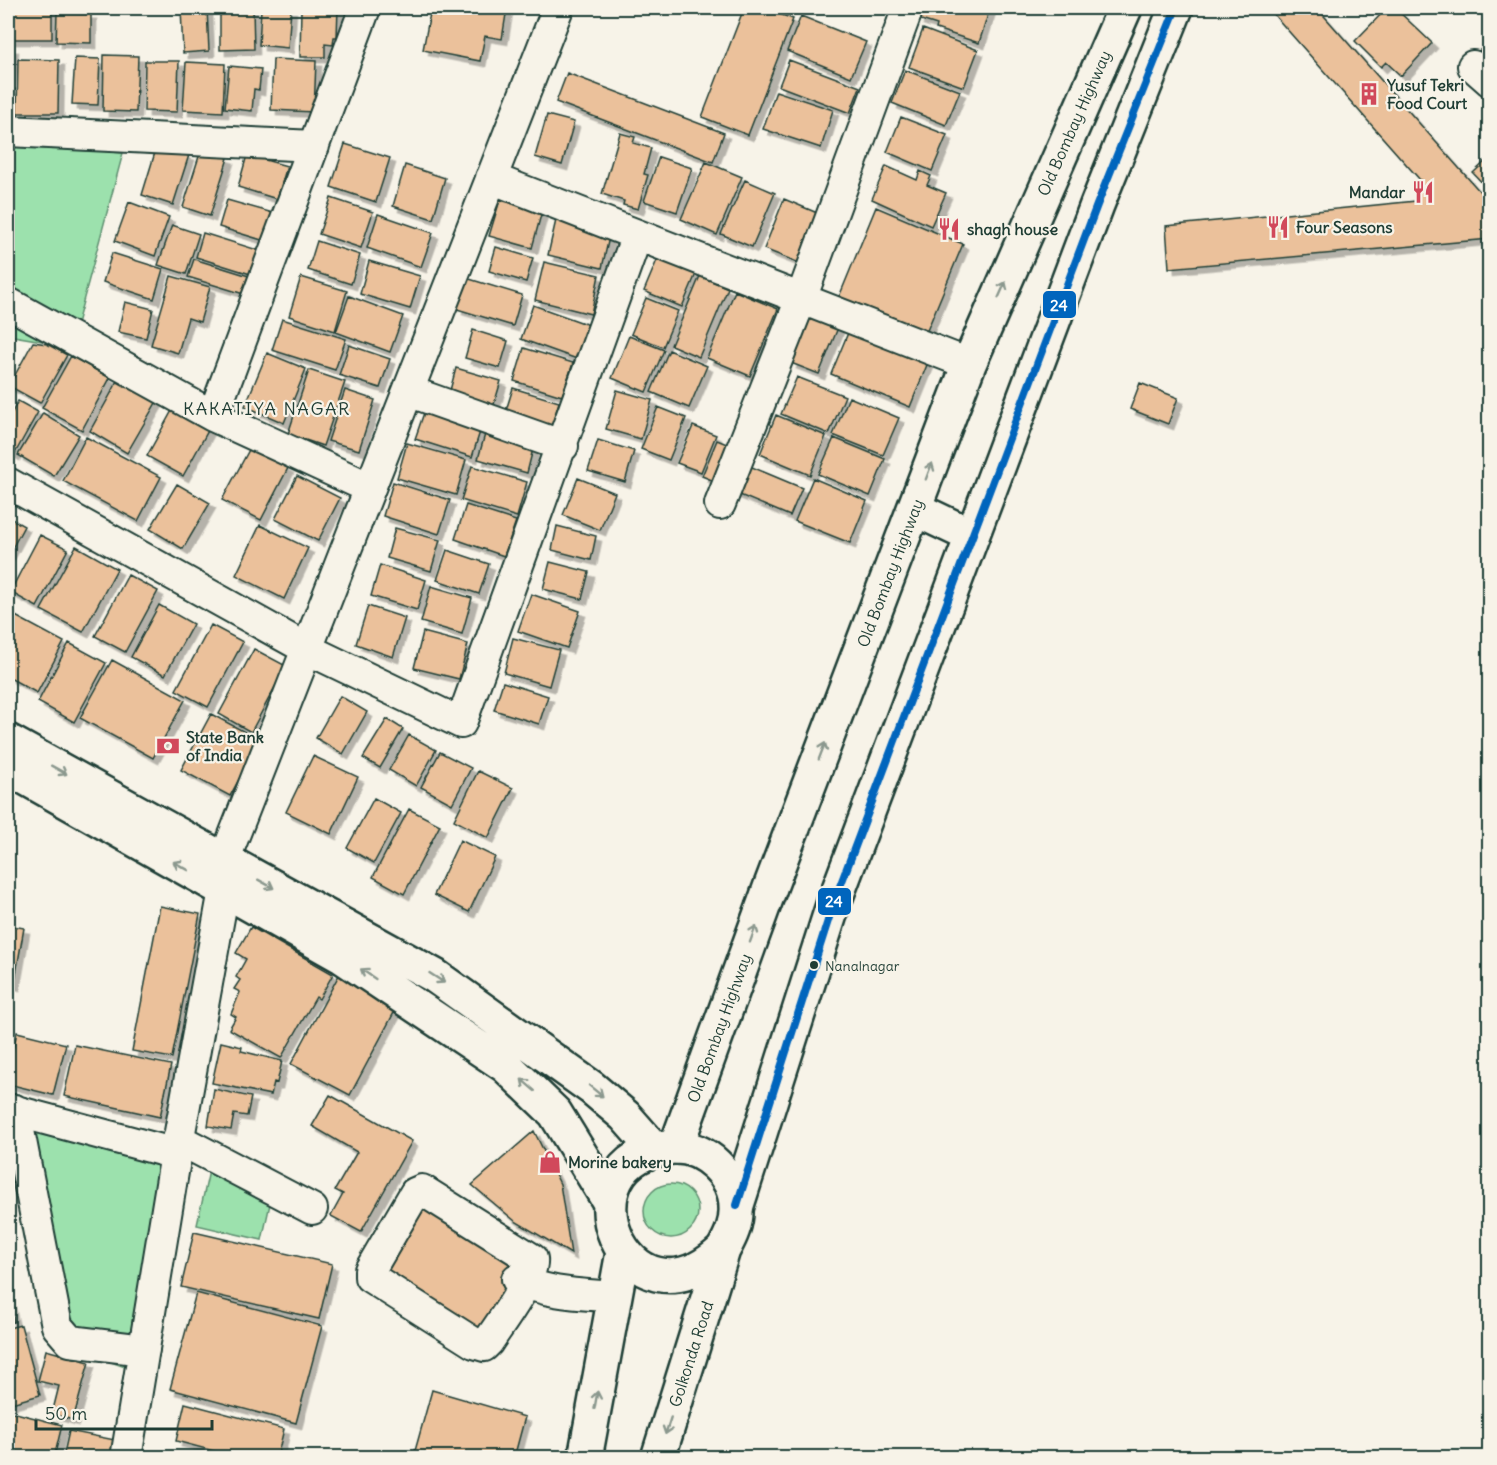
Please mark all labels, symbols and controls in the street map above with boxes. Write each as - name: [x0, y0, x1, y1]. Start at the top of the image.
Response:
- street label: Old Bombay Highway: [1033, 47, 1115, 199]
- place label: Yusuf Tekri Food Court: [1386, 75, 1468, 113]
- building icon: Yusuf Tekri Food Court: [1356, 81, 1382, 107]
- restaurant icon: Mandar: [1410, 179, 1436, 205]
- place label: Mandar: [1349, 182, 1405, 202]
- restaurant icon: Four Seasons: [1265, 214, 1291, 240]
- restaurant icon: shagh house: [936, 216, 962, 242]
- place label: Four Seasons: [1296, 217, 1393, 237]
- place label: shagh house: [967, 219, 1058, 240]
- one-way arrow: [997, 281, 1008, 299]
- line badge: 24: [1042, 290, 1077, 319]
- text: 24: [1050, 295, 1068, 315]
- district label: KAKATIYA NAGAR: [183, 397, 351, 420]
- one-way arrow: [924, 462, 935, 481]
- street label: Old Bombay Highway: [852, 496, 928, 650]
- place label: State Bank of India: [186, 727, 264, 765]
- bank icon: State Bank of India: [155, 733, 181, 759]
- one-way arrow: [817, 742, 828, 761]
- one-way arrow: [50, 764, 67, 776]
- one-way arrow: [173, 860, 190, 872]
- one-way arrow: [257, 879, 275, 890]
- line badge: 24: [817, 887, 852, 916]
- text: 24: [825, 891, 843, 911]
- one-way arrow: [749, 925, 760, 943]
- street label: Old Bombay Highway: [683, 951, 755, 1105]
- place label: Nanalnagar: [825, 957, 900, 975]
- marker: Nanalnagar: [808, 959, 820, 971]
- one-way arrow: [360, 968, 377, 980]
- one-way arrow: [428, 972, 445, 984]
- one-way arrow: [521, 1078, 536, 1092]
- one-way arrow: [588, 1085, 604, 1098]
- shop icon: Morine bakery: [537, 1149, 563, 1175]
- place label: Morine bakery: [568, 1152, 672, 1173]
- street label: Golkonda Road: [664, 1298, 718, 1410]
- one-way arrow: [591, 1391, 602, 1410]
- scale bar: [36, 1393, 212, 1431]
- text: 50 m: [45, 1402, 87, 1425]
- one-way arrow: [662, 1416, 673, 1435]

